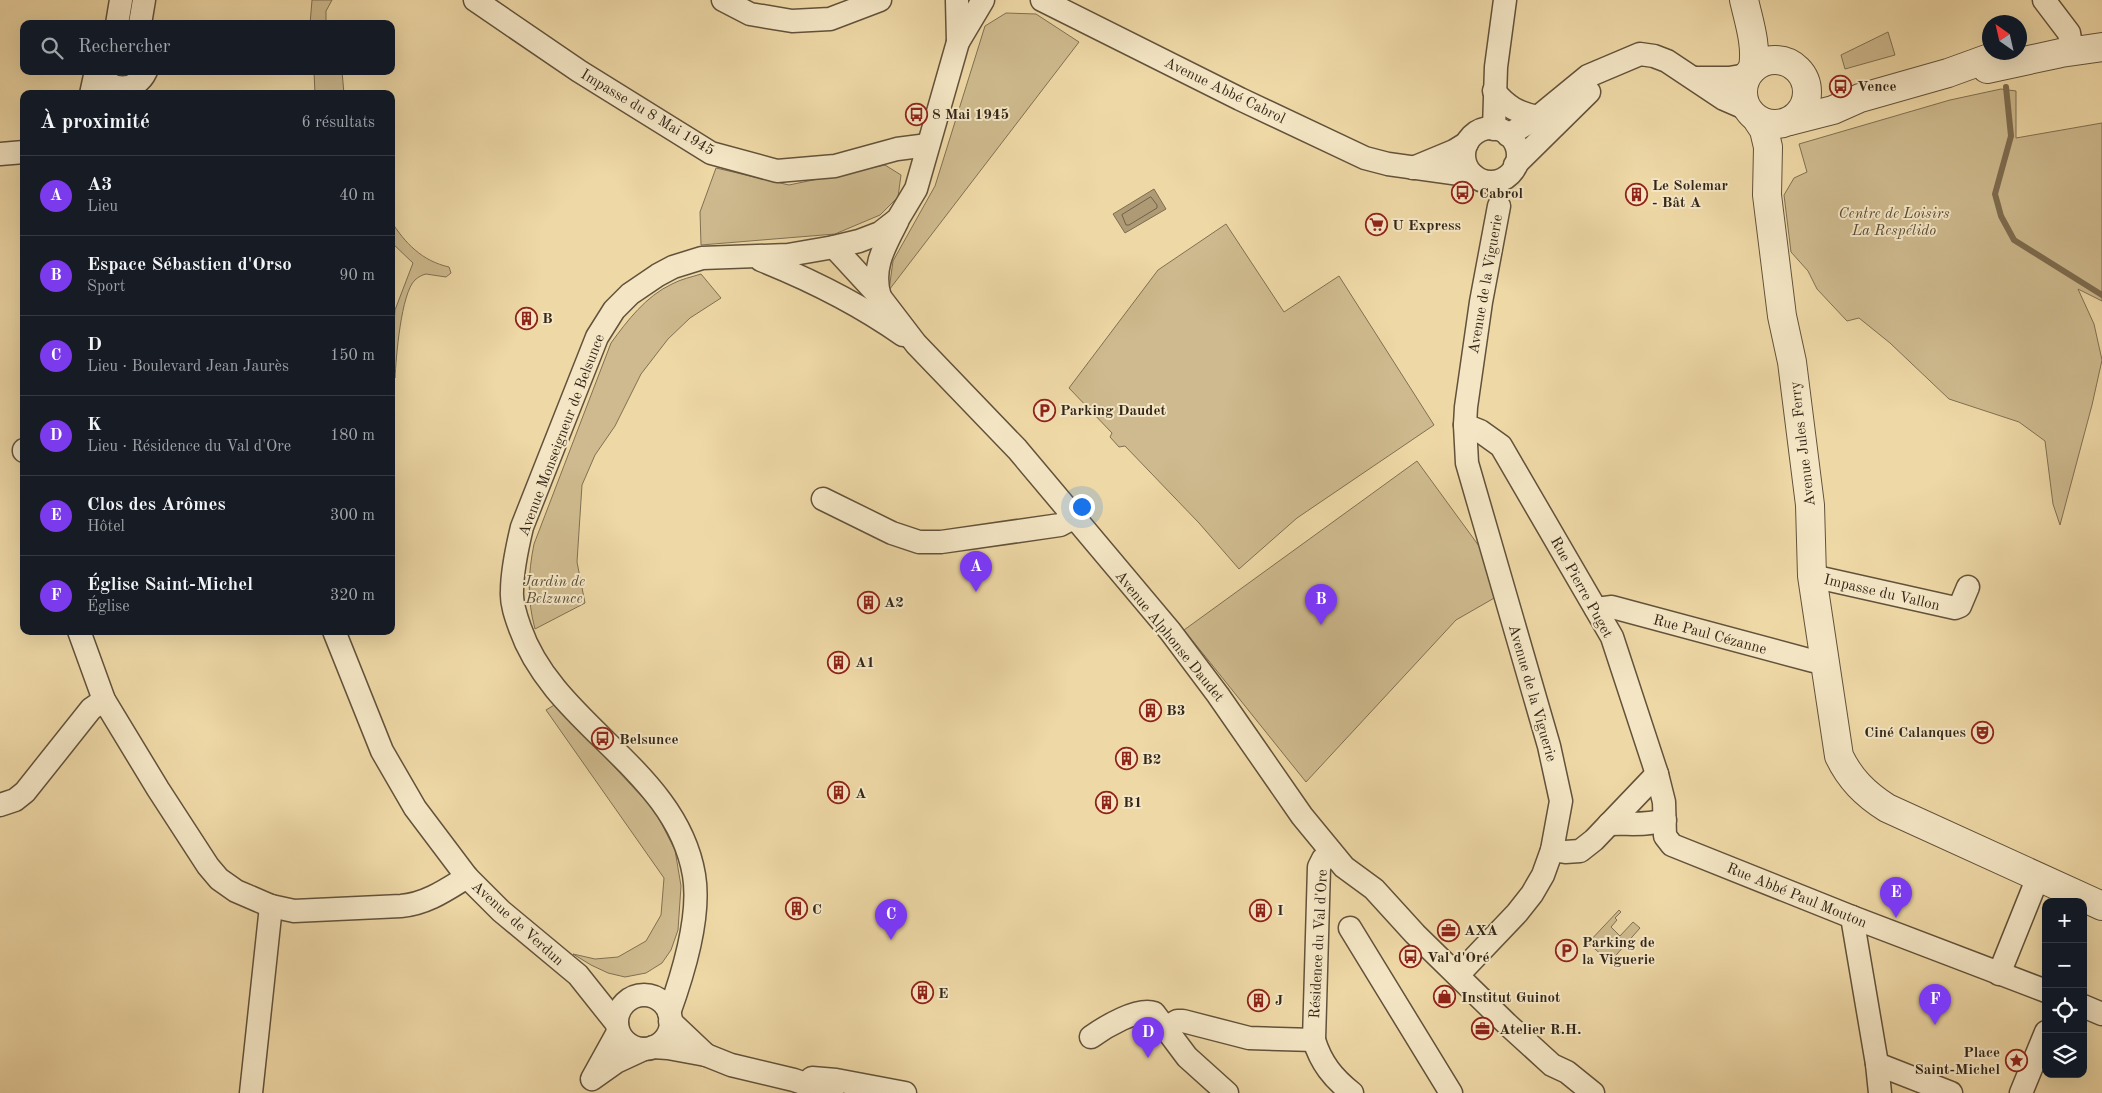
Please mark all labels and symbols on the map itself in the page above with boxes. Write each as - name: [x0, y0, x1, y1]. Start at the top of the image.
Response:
- north arrow: [1982, 15, 2027, 60]
- street label: Avenue Abbé Cabrol: [1161, 56, 1287, 127]
- street label: Impasse du 8 Mai 1945: [578, 67, 717, 159]
- bus stop icon: Vence: [1829, 74, 1853, 98]
- place label: Vence: [1857, 80, 1897, 95]
- bus stop icon: 8 Mai 1945: [904, 102, 928, 126]
- place label: 8 Mai 1945: [932, 108, 1009, 123]
- place label: Le Solemar - Bât A: [1652, 179, 1729, 211]
- bus stop icon: Cabrol: [1451, 181, 1475, 205]
- building icon: Le Solemar - Bât A: [1624, 182, 1648, 206]
- place label: Cabrol: [1479, 187, 1524, 202]
- park label: Centre de Loisirs La Respélido: [1839, 207, 1949, 239]
- supermarket icon: U Express: [1364, 213, 1388, 237]
- street label: Avenue de la Viguerie: [1467, 213, 1506, 355]
- place label: U Express: [1392, 219, 1461, 234]
- building icon: B: [514, 306, 538, 330]
- place label: B: [542, 312, 553, 327]
- street label: Avenue Monseigneur de Belsunce: [517, 332, 608, 539]
- street label: Avenue Jules Ferry: [1788, 380, 1819, 507]
- parking icon: Parking Daudet: [1032, 398, 1056, 422]
- place label: Parking Daudet: [1060, 404, 1167, 419]
- your location: [1069, 494, 1095, 520]
- street label: Rue Pierre Puget: [1547, 535, 1615, 641]
- pin: A: [960, 551, 992, 592]
- street label: Avenue Alphonse Daudet: [1112, 569, 1226, 705]
- street label: Impasse du Vallon: [1822, 573, 1941, 614]
- park label: Jardin de Belzunce: [523, 575, 585, 607]
- pin: B: [1305, 584, 1337, 625]
- building icon: A2: [856, 590, 880, 614]
- place label: A2: [884, 596, 904, 611]
- street label: Rue Paul Cézanne: [1651, 613, 1768, 658]
- street label: Avenue de la Viguerie: [1505, 623, 1558, 764]
- building icon: A1: [827, 650, 851, 674]
- place label: A1: [855, 656, 875, 671]
- building icon: B3: [1138, 698, 1162, 722]
- place label: B3: [1166, 704, 1185, 719]
- theatre icon: Ciné Calanques: [1970, 720, 1994, 744]
- place label: Ciné Calanques: [1864, 726, 1966, 741]
- bus stop icon: Belsunce: [591, 727, 615, 751]
- place label: Belsunce: [619, 733, 679, 748]
- building icon: B2: [1114, 747, 1138, 771]
- place label: B2: [1142, 753, 1161, 768]
- building icon: A: [827, 781, 851, 805]
- place label: A: [855, 787, 866, 802]
- building icon: B1: [1095, 790, 1119, 814]
- place label: B1: [1123, 796, 1142, 811]
- street label: Rue Abbé Paul Mouton: [1724, 861, 1869, 931]
- street label: Résidence du Val d'Ore: [1308, 869, 1331, 1019]
- pin: E: [1880, 877, 1912, 918]
- street label: Avenue de Verdun: [468, 879, 566, 969]
- building icon: C: [784, 897, 808, 921]
- building icon: I: [1249, 898, 1273, 922]
- pin: C: [875, 899, 907, 940]
- place label: C: [812, 903, 822, 918]
- place label: I: [1277, 904, 1284, 919]
- office icon: AXA: [1436, 918, 1460, 942]
- place label: AXA: [1464, 924, 1498, 939]
- place label: Parking de la Viguerie: [1582, 936, 1655, 968]
- parking icon: Parking de la Viguerie: [1554, 939, 1578, 963]
- bus stop icon: Val d'Oré: [1399, 945, 1423, 969]
- place label: Val d'Oré: [1427, 951, 1490, 966]
- building icon: E: [910, 981, 934, 1005]
- pin: F: [1919, 984, 1951, 1025]
- shop icon: Institut Guinot: [1433, 985, 1457, 1009]
- place label: E: [938, 987, 948, 1002]
- building icon: J: [1247, 988, 1271, 1012]
- place label: Institut Guinot: [1461, 991, 1561, 1006]
- place label: J: [1275, 994, 1283, 1009]
- pin: D: [1132, 1017, 1164, 1058]
- office icon: Atelier R.H.: [1471, 1017, 1495, 1041]
- place label: Atelier R.H.: [1499, 1023, 1581, 1038]
- place label: Place Saint-Michel: [1914, 1046, 2000, 1078]
- place icon: Place Saint-Michel: [2004, 1049, 2028, 1073]

